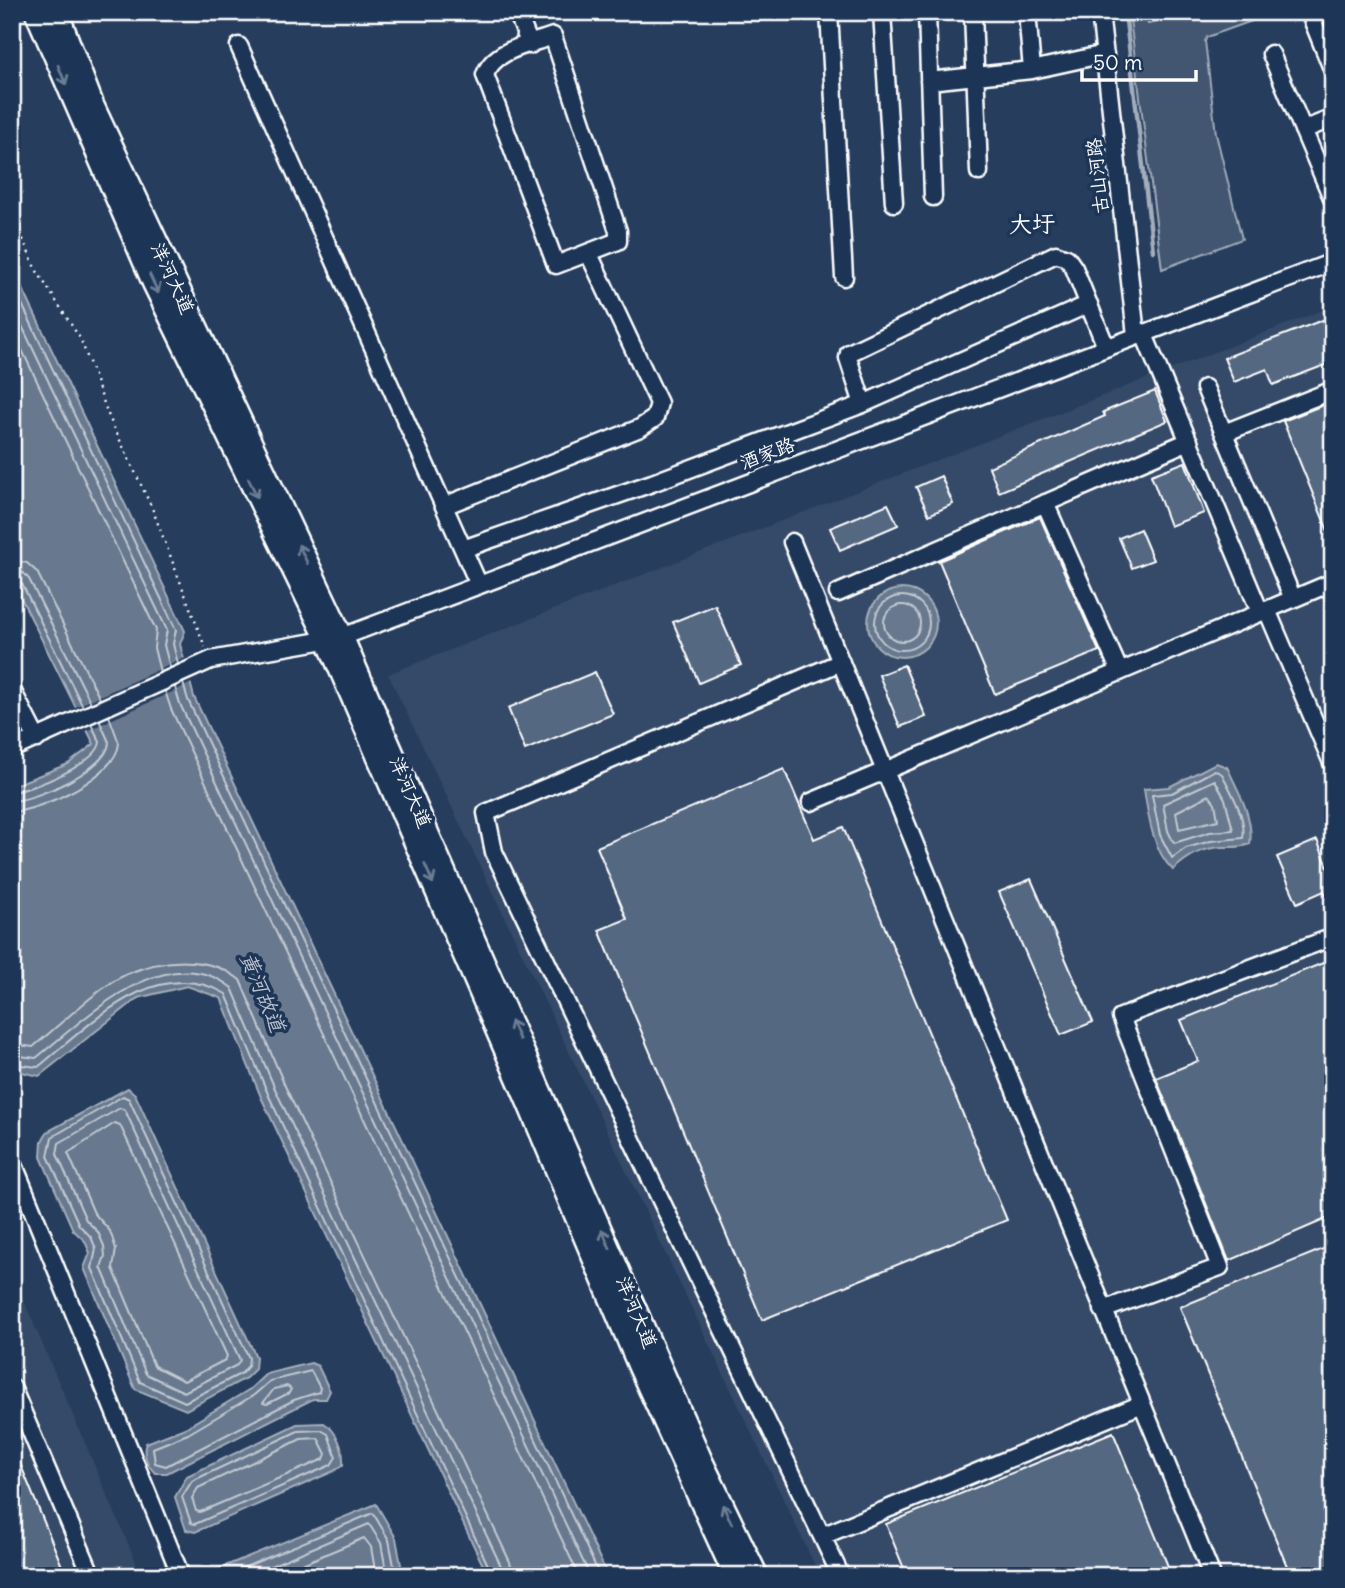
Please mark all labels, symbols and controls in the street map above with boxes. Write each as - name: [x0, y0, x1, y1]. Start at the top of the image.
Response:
- scale bar: [1082, 38, 1196, 82]
- text: 50 m: [1093, 49, 1142, 76]
- one-way arrow: [57, 64, 70, 86]
- street label: 古山河路: [1081, 137, 1113, 215]
- district label: 大圩: [1009, 209, 1055, 238]
- street label: 洋河大道: [146, 238, 200, 318]
- one-way arrow: [148, 272, 161, 294]
- street label: 酒家路: [736, 432, 798, 474]
- one-way arrow: [247, 477, 260, 498]
- one-way arrow: [296, 544, 309, 565]
- street label: 洋河大道: [385, 752, 437, 832]
- one-way arrow: [423, 862, 436, 884]
- water label: 黄河故道: [234, 948, 293, 1038]
- one-way arrow: [508, 1020, 521, 1042]
- one-way arrow: [599, 1229, 612, 1250]
- street label: 洋河大道: [611, 1272, 663, 1352]
- one-way arrow: [720, 1504, 734, 1525]

